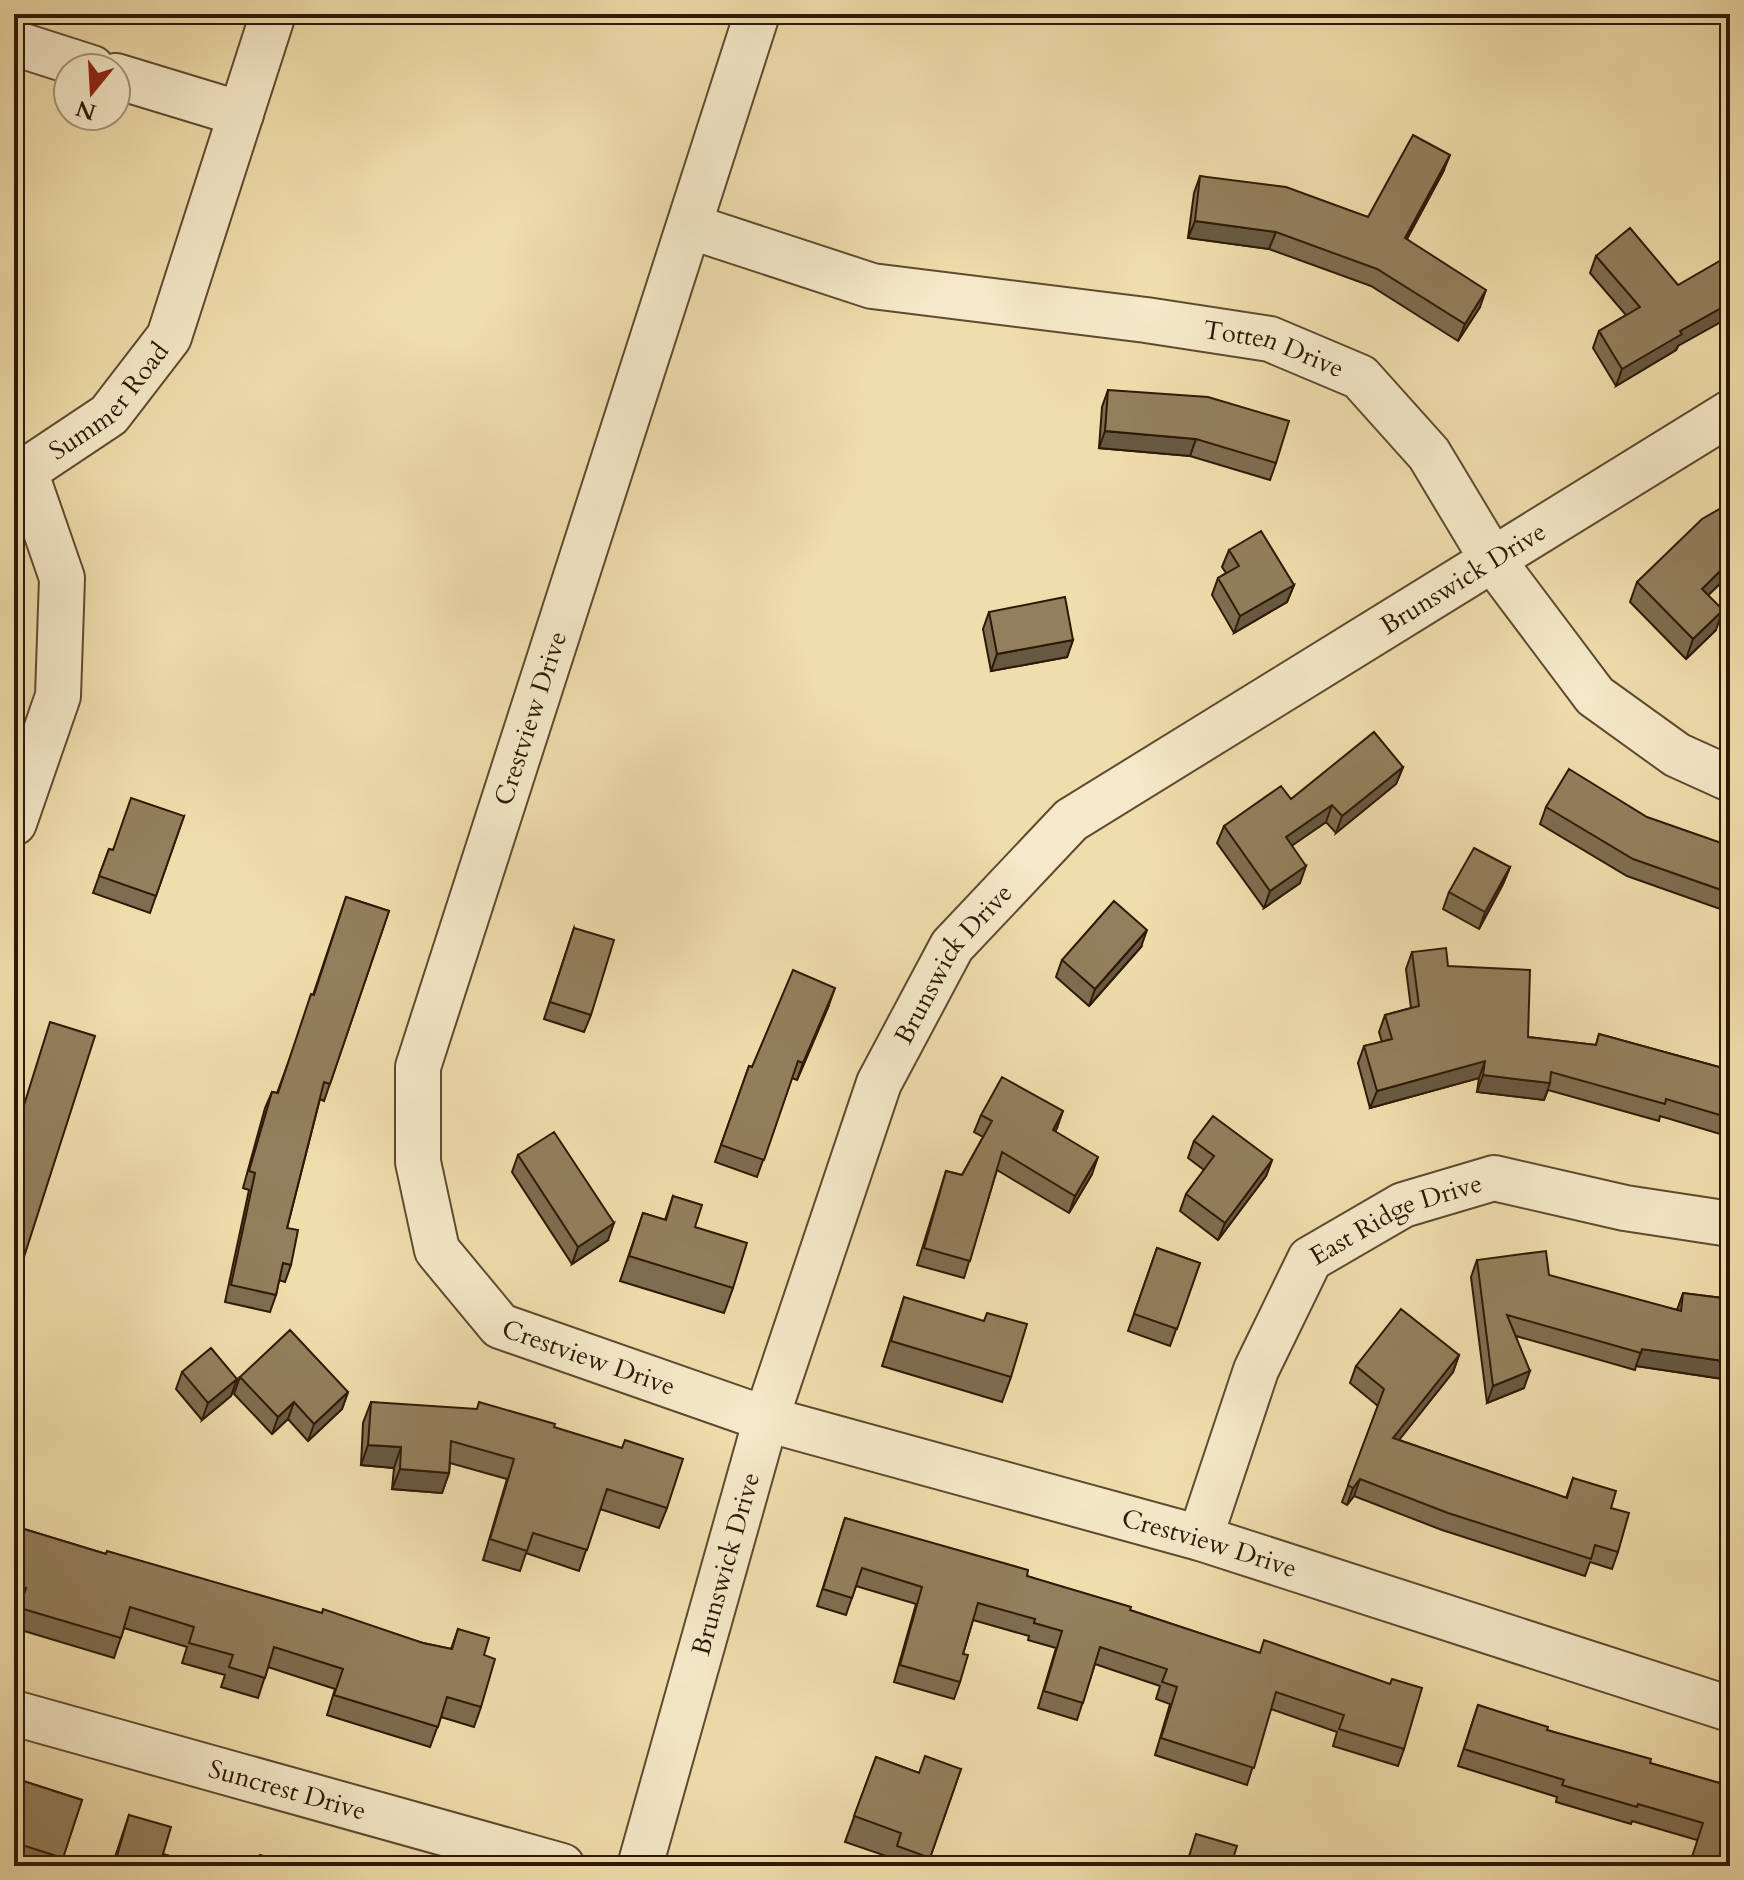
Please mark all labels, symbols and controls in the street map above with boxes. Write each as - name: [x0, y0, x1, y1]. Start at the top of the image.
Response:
- north arrow: [52, 52, 132, 132]
- text: N: [72, 93, 100, 127]
- street label: Totten Drive: [1201, 312, 1349, 386]
- street label: Summer Road: [42, 335, 177, 468]
- street label: Brunswick Drive: [1374, 514, 1553, 643]
- street label: Crestview Drive: [486, 627, 575, 810]
- street label: Brunswick Drive: [886, 876, 1020, 1050]
- street label: East Ridge Drive: [1303, 1166, 1486, 1273]
- street label: Crestview Drive: [497, 1311, 680, 1404]
- street label: Brunswick Drive: [683, 1468, 768, 1659]
- street label: Crestview Drive: [1118, 1500, 1301, 1586]
- street label: Suncrest Drive: [205, 1751, 370, 1828]

